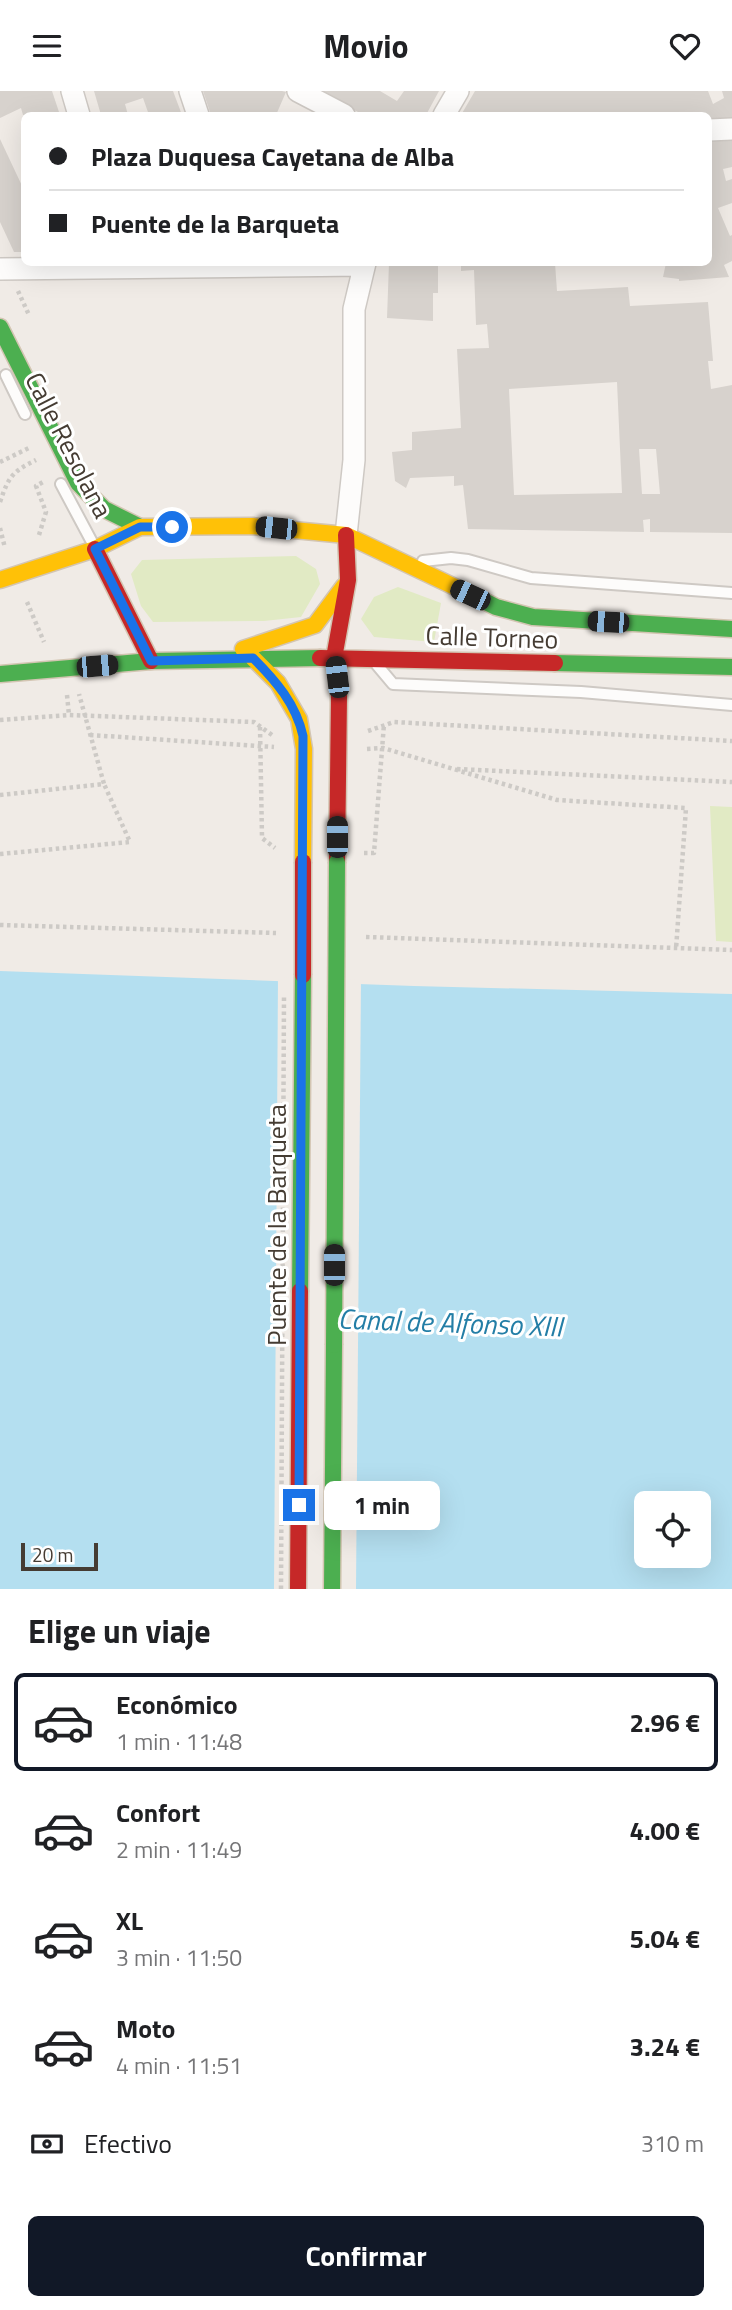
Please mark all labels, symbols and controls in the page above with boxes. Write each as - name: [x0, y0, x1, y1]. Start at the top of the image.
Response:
- text: Movio: [323, 22, 409, 70]
- icon: menu: [28, 27, 66, 65]
- icon: heart: [666, 27, 704, 65]
- text: Plaza Duquesa Cayetana de Alba: [91, 137, 454, 176]
- text: Puente de la Barqueta: [91, 204, 339, 243]
- street label: Calle Resolana: [16, 365, 122, 525]
- route start: [156, 511, 188, 543]
- car: [255, 515, 298, 541]
- car: [447, 577, 494, 613]
- car: [587, 610, 630, 634]
- street label: Calle Torneo: [425, 615, 559, 659]
- car: [76, 654, 119, 678]
- car: [325, 655, 350, 699]
- car: [327, 816, 348, 858]
- street label: Puente de la Barqueta: [257, 1104, 296, 1346]
- car: [324, 1244, 345, 1286]
- water label: Canal de Alfonso XIII: [337, 1297, 565, 1347]
- callout: 1 min: [324, 1481, 439, 1529]
- text: 1 min: [354, 1488, 410, 1523]
- route end: [283, 1489, 315, 1521]
- map controls: [634, 1491, 711, 1568]
- button: locate: [634, 1491, 711, 1568]
- scale bar: [21, 1540, 98, 1572]
- text: 20 m: [32, 1540, 73, 1569]
- text: Elige un viaje: [28, 1607, 211, 1655]
- text: Económico: [116, 1685, 238, 1724]
- icon: car: [32, 1691, 95, 1754]
- text: 2.96 €: [629, 1703, 700, 1742]
- text: 1 min · 11:48: [116, 1724, 242, 1759]
- text: Confort: [116, 1793, 200, 1832]
- icon: car: [32, 1799, 95, 1862]
- text: 4.00 €: [629, 1811, 700, 1850]
- text: 2 min · 11:49: [116, 1832, 242, 1867]
- text: XL: [116, 1901, 143, 1940]
- icon: car: [32, 1907, 95, 1970]
- text: 5.04 €: [629, 1919, 700, 1958]
- text: 3 min · 11:50: [116, 1940, 242, 1975]
- text: Moto: [116, 2009, 175, 2048]
- icon: car: [32, 2015, 95, 2078]
- text: 3.24 €: [629, 2027, 700, 2066]
- text: 4 min · 11:51: [116, 2048, 242, 2083]
- text: Efectivo: [84, 2124, 172, 2163]
- icon: cash: [28, 2125, 66, 2163]
- text: 310 m: [641, 2126, 704, 2161]
- button: Confirmar: [28, 2216, 704, 2296]

